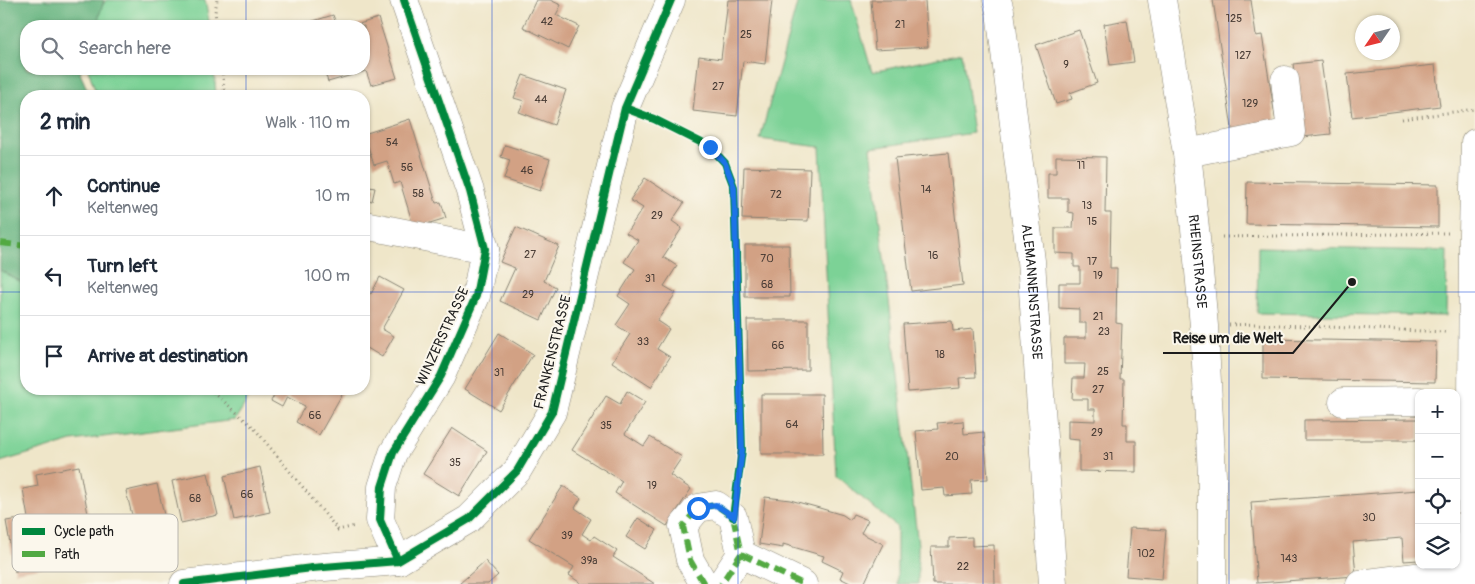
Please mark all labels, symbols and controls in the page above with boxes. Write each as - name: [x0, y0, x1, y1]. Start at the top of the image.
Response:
- house number: 125: [1226, 12, 1242, 25]
- house number: 42: [541, 15, 553, 28]
- north arrow: [1355, 15, 1400, 60]
- house number: 21: [895, 18, 905, 31]
- search box: [20, 20, 370, 75]
- house number: 25: [740, 28, 752, 41]
- icon: search: [38, 34, 66, 62]
- text: Search here: [78, 36, 171, 60]
- house number: 127: [1235, 49, 1251, 62]
- house number: 9: [1063, 58, 1069, 71]
- house number: 27: [712, 80, 724, 93]
- house number: 44: [535, 93, 548, 106]
- house number: 129: [1242, 97, 1258, 110]
- text: 2 min: [40, 109, 90, 136]
- text: Walk · 110 m: [265, 113, 350, 133]
- house number: 54: [386, 136, 399, 149]
- route end: [699, 136, 722, 159]
- house number: 11: [1077, 159, 1085, 172]
- house number: 56: [401, 161, 413, 174]
- house number: 46: [521, 164, 533, 177]
- text: Continue: [87, 174, 160, 198]
- icon: ahead: [40, 182, 68, 210]
- house number: 14: [921, 183, 932, 196]
- text: 10 m: [315, 186, 350, 206]
- house number: 58: [412, 187, 424, 200]
- house number: 72: [770, 188, 782, 201]
- text: Keltenweg: [87, 198, 158, 218]
- house number: 13: [1082, 199, 1092, 212]
- house number: 29: [651, 209, 663, 222]
- street label: RHEINSTRASSE: [1185, 214, 1210, 309]
- house number: 15: [1087, 215, 1097, 228]
- street label: ALEMANNENSTRASSE: [1017, 223, 1046, 360]
- house number: 27: [524, 248, 536, 261]
- house number: 16: [928, 249, 938, 262]
- house number: 70: [760, 252, 774, 265]
- text: Turn left: [87, 254, 157, 278]
- house number: 17: [1087, 255, 1097, 268]
- icon: left: [40, 262, 68, 290]
- text: 100 m: [304, 266, 350, 286]
- house number: 19: [1093, 269, 1103, 282]
- house number: 31: [645, 272, 655, 285]
- text: Keltenweg: [87, 278, 158, 298]
- house number: 68: [761, 278, 773, 291]
- street label: WINZERSTRASSE: [412, 284, 473, 388]
- house number: 29: [522, 288, 534, 301]
- street label: FRANKENSTRASSE: [530, 293, 575, 411]
- house number: 21: [1093, 310, 1103, 323]
- callout: Reise um die Welt: [1163, 323, 1293, 353]
- house number: 23: [1098, 325, 1110, 338]
- text: Reise um die Welt: [1173, 329, 1284, 348]
- house number: 33: [637, 335, 649, 348]
- house number: 66: [772, 339, 784, 352]
- icon: arrive: [40, 342, 68, 370]
- text: Arrive at destination: [87, 344, 248, 368]
- house number: 18: [935, 348, 945, 361]
- house number: 25: [1097, 365, 1109, 378]
- house number: 31: [494, 366, 504, 379]
- house number: 27: [1092, 383, 1104, 396]
- map controls: [1415, 389, 1460, 569]
- button: +: [1415, 389, 1460, 434]
- house number: 66: [309, 409, 321, 422]
- house number: 64: [786, 418, 799, 431]
- house number: 35: [600, 419, 612, 432]
- house number: 29: [1091, 426, 1103, 439]
- button: −: [1415, 434, 1460, 479]
- house number: 20: [945, 450, 959, 463]
- house number: 31: [1103, 450, 1113, 463]
- house number: 35: [449, 456, 461, 469]
- house number: 19: [647, 479, 657, 492]
- button: locate: [1415, 479, 1460, 524]
- house number: 66: [241, 488, 253, 501]
- house number: 68: [189, 492, 201, 505]
- route start: [687, 497, 710, 520]
- house number: 30: [1362, 511, 1376, 524]
- legend: [12, 514, 178, 572]
- text: Cycle path: [54, 523, 114, 540]
- button: layers: [1415, 524, 1460, 569]
- house number: 39: [561, 529, 573, 542]
- text: Path: [54, 546, 79, 563]
- house number: 102: [1137, 547, 1155, 560]
- house number: 143: [1281, 552, 1297, 565]
- house number: 39a: [581, 554, 597, 567]
- house number: 22: [957, 560, 969, 573]

